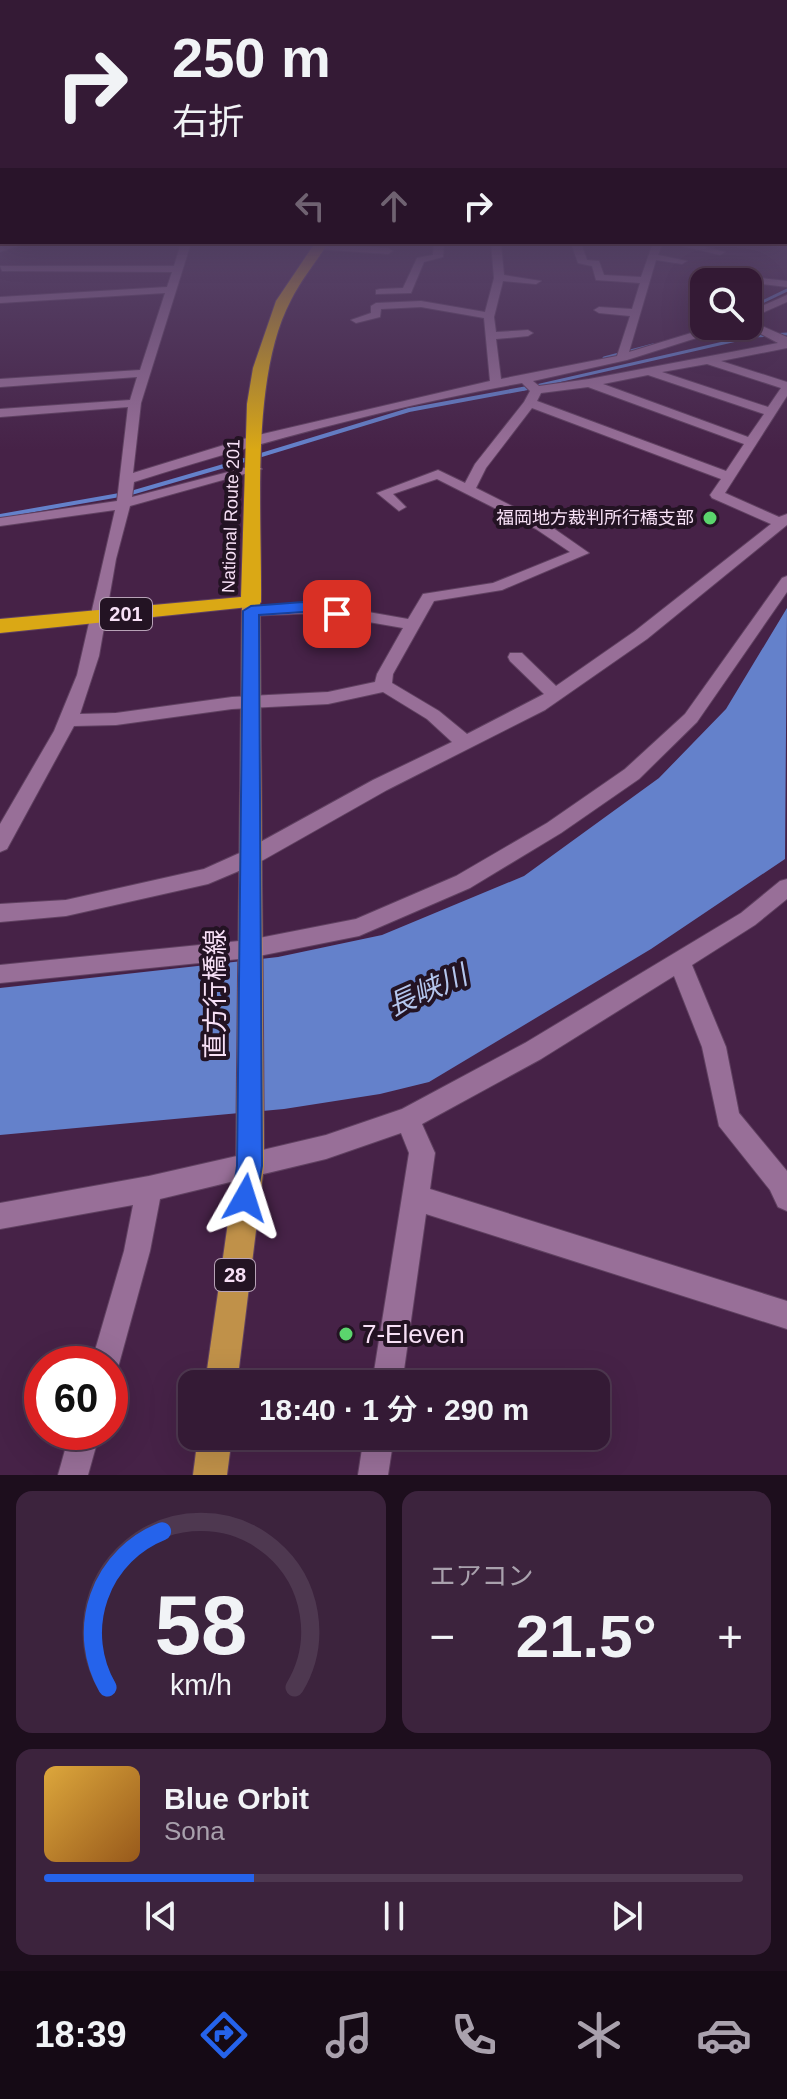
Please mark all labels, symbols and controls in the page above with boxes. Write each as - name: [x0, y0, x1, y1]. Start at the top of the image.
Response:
- text: 250 m: [172, 26, 331, 89]
- icon: right: [40, 32, 144, 136]
- text: 右折: [172, 101, 244, 142]
- icon: left: [288, 184, 332, 228]
- icon: ahead: [372, 184, 416, 228]
- icon: right: [456, 184, 500, 228]
- map controls: [690, 268, 762, 340]
- button: search: [690, 268, 762, 340]
- street label: National Route 201: [218, 439, 244, 593]
- place label: 福岡地方裁判所行橋支部: [496, 508, 694, 528]
- marker: 福岡地方裁判所行橋支部: [701, 509, 719, 527]
- pin: [303, 580, 371, 648]
- icon: arrive: [315, 592, 359, 636]
- road number: 201: [100, 598, 152, 630]
- street label: 直方行橋線: [200, 929, 230, 1059]
- water label: 長峡川: [383, 958, 475, 1022]
- position arrow: [203, 1156, 287, 1240]
- road number: 28: [215, 1259, 255, 1291]
- place label: 7-Eleven: [362, 1319, 465, 1349]
- marker: 7-Eleven: [337, 1325, 355, 1343]
- speed limit sign: 60: [24, 1346, 128, 1450]
- text: 18:40 · 1 分 · 290 m: [259, 1393, 529, 1426]
- text: エアコン: [430, 1561, 534, 1591]
- text: 58: [154, 1579, 247, 1672]
- text: 21.5°: [516, 1603, 657, 1670]
- text: −: [430, 1612, 455, 1661]
- text: +: [717, 1612, 743, 1661]
- text: km/h: [170, 1669, 232, 1701]
- text: Blue Orbit: [164, 1782, 309, 1815]
- text: Sona: [164, 1816, 225, 1846]
- icon: previous: [139, 1894, 183, 1938]
- icon: pause: [372, 1894, 416, 1938]
- icon: next: [605, 1894, 649, 1938]
- icon: directions: [196, 2007, 252, 2063]
- icon: music: [321, 2007, 377, 2063]
- icon: phone: [446, 2007, 502, 2063]
- icon: climate: [571, 2007, 627, 2063]
- icon: car: [696, 2007, 752, 2063]
- text: 18:39: [35, 2014, 127, 2055]

